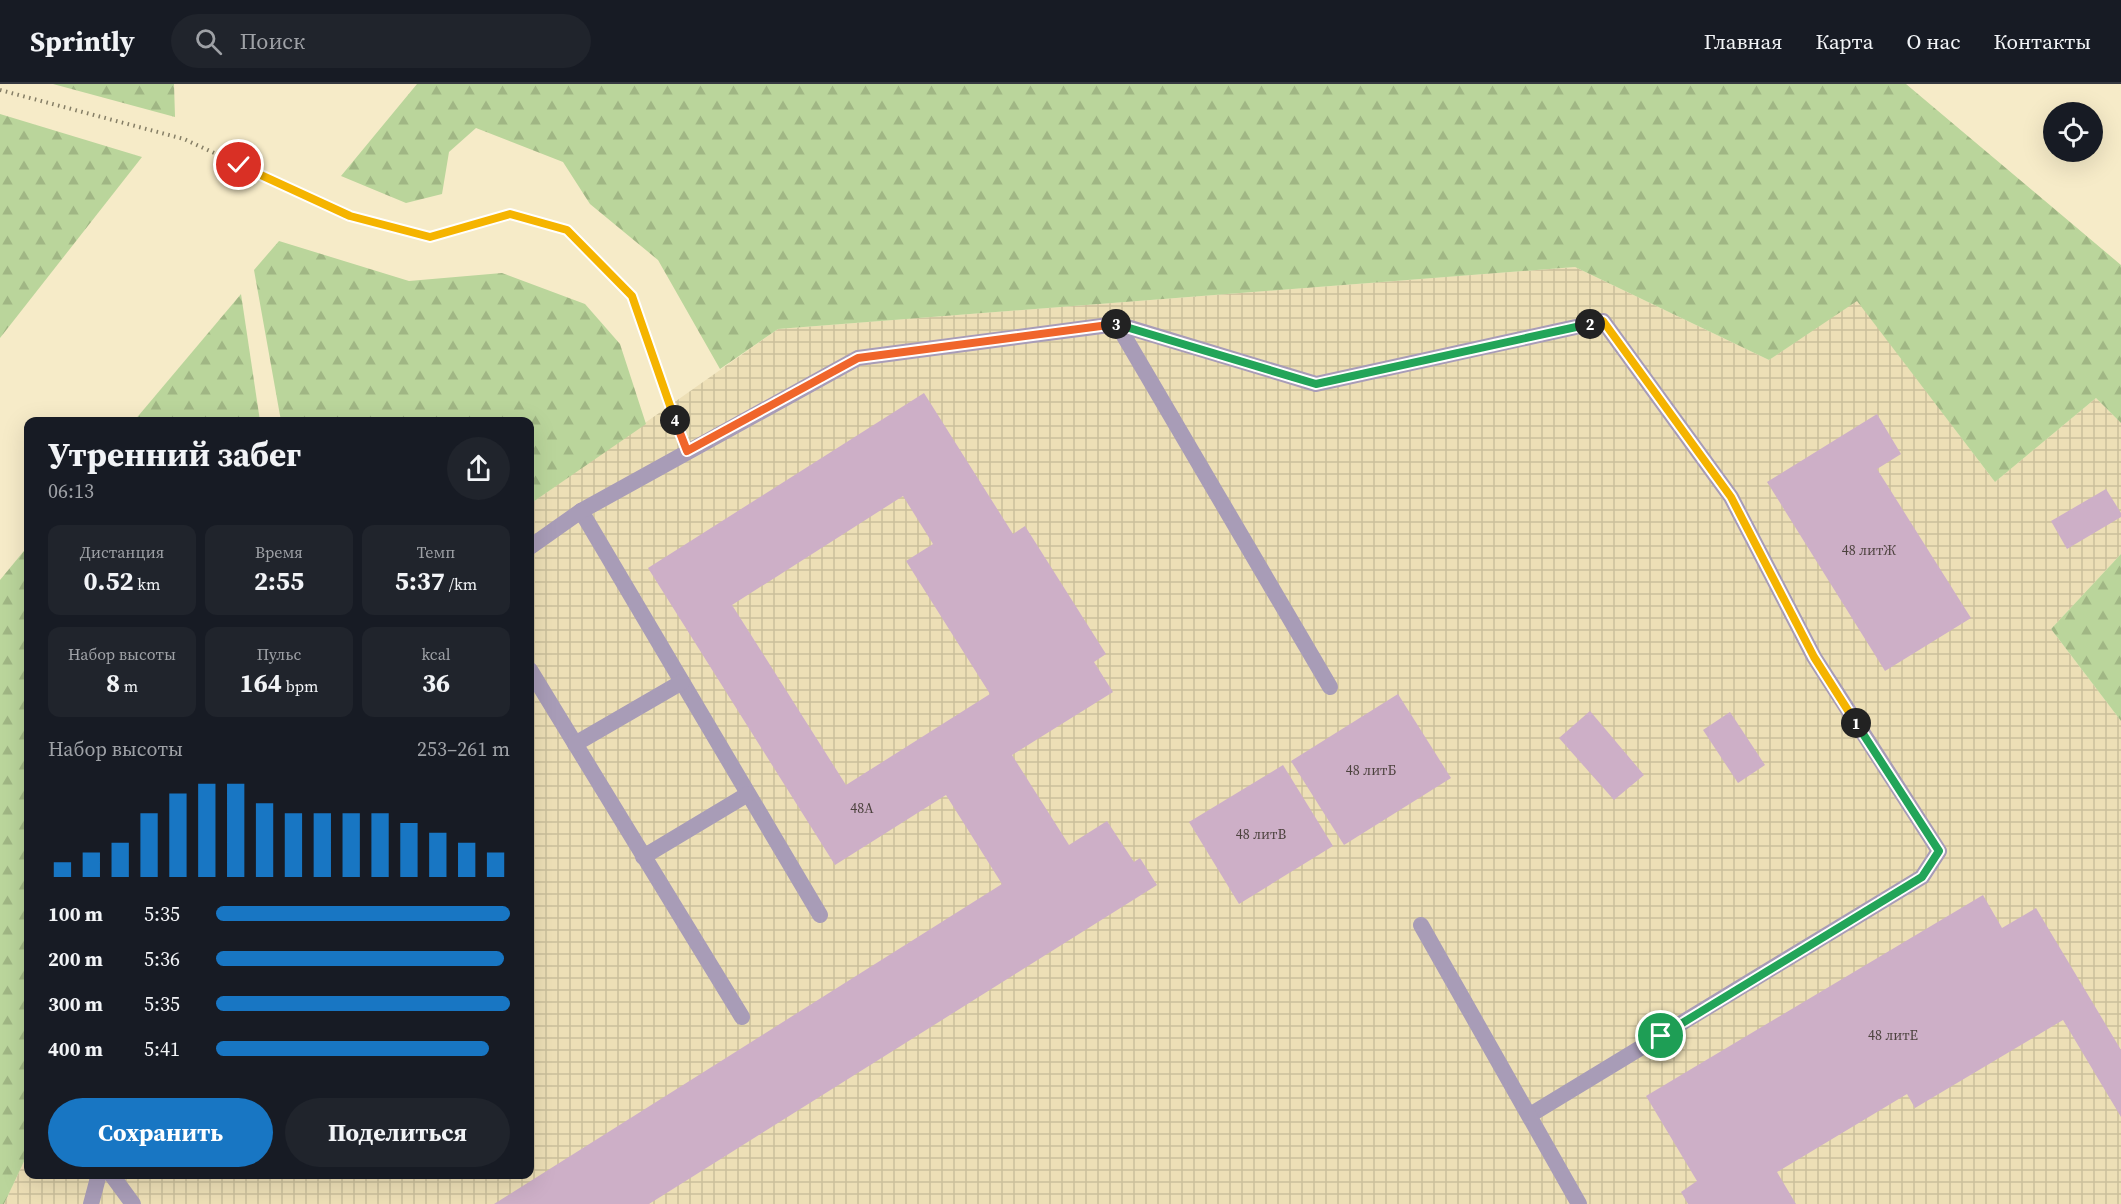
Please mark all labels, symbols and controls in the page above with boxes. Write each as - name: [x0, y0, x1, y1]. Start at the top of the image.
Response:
- search box: [171, 14, 591, 68]
- text: Sprintly: [30, 22, 135, 60]
- icon: search: [192, 25, 225, 58]
- text: Поиск: [240, 26, 305, 56]
- text: Главная: [1704, 27, 1782, 56]
- text: Карта: [1815, 27, 1873, 56]
- text: О нас: [1906, 27, 1960, 56]
- text: Контакты: [1993, 27, 2091, 56]
- map controls: [2043, 102, 2103, 162]
- button: locate: [2043, 102, 2103, 162]
- pin: [213, 139, 264, 190]
- icon: check: [222, 148, 255, 181]
- pin: 3: [1101, 309, 1131, 339]
- pin: 2: [1575, 309, 1605, 339]
- text: 3: [1112, 313, 1120, 335]
- text: 2: [1586, 313, 1594, 335]
- pin: 4: [660, 405, 690, 435]
- text: 4: [671, 409, 679, 431]
- text: Утренний забег: [48, 432, 301, 477]
- button: share: [447, 437, 510, 500]
- text: 06:13: [48, 477, 94, 505]
- house number: 48 литЖ: [1842, 540, 1896, 560]
- text: Дистанция: [80, 541, 164, 563]
- text: Время: [255, 541, 303, 563]
- text: Темп: [417, 541, 455, 563]
- text: 0.52: [84, 563, 134, 599]
- text: 2:55: [254, 563, 304, 599]
- text: 5:37: [395, 563, 445, 599]
- text: km: [134, 573, 160, 595]
- text: /km: [445, 573, 477, 595]
- text: Набор высоты: [68, 643, 176, 665]
- text: Пульс: [257, 643, 301, 665]
- text: kcal: [421, 643, 451, 665]
- text: 8: [106, 665, 120, 701]
- text: 164: [240, 665, 282, 701]
- text: 36: [422, 665, 450, 701]
- text: m: [120, 675, 138, 697]
- text: bpm: [282, 675, 318, 697]
- pin: 1: [1841, 708, 1871, 738]
- text: 1: [1852, 712, 1860, 734]
- text: Набор высоты: [48, 735, 183, 763]
- text: 253–261 m: [417, 735, 510, 763]
- house number: 48 литБ: [1346, 760, 1396, 780]
- house number: 48А: [850, 798, 874, 818]
- house number: 48 литВ: [1236, 824, 1286, 844]
- text: 100 m: [48, 900, 103, 928]
- text: 5:35: [144, 900, 180, 928]
- text: 200 m: [48, 945, 103, 973]
- text: 5:36: [144, 945, 180, 973]
- text: 300 m: [48, 990, 103, 1018]
- text: 5:35: [144, 990, 180, 1018]
- pin: [1635, 1010, 1686, 1061]
- icon: arrive: [1644, 1019, 1677, 1052]
- house number: 48 литЕ: [1868, 1025, 1918, 1045]
- text: 400 m: [48, 1035, 103, 1063]
- text: 5:41: [144, 1035, 180, 1063]
- button: Сохранить: [48, 1098, 273, 1167]
- button: Поделиться: [285, 1098, 510, 1167]

